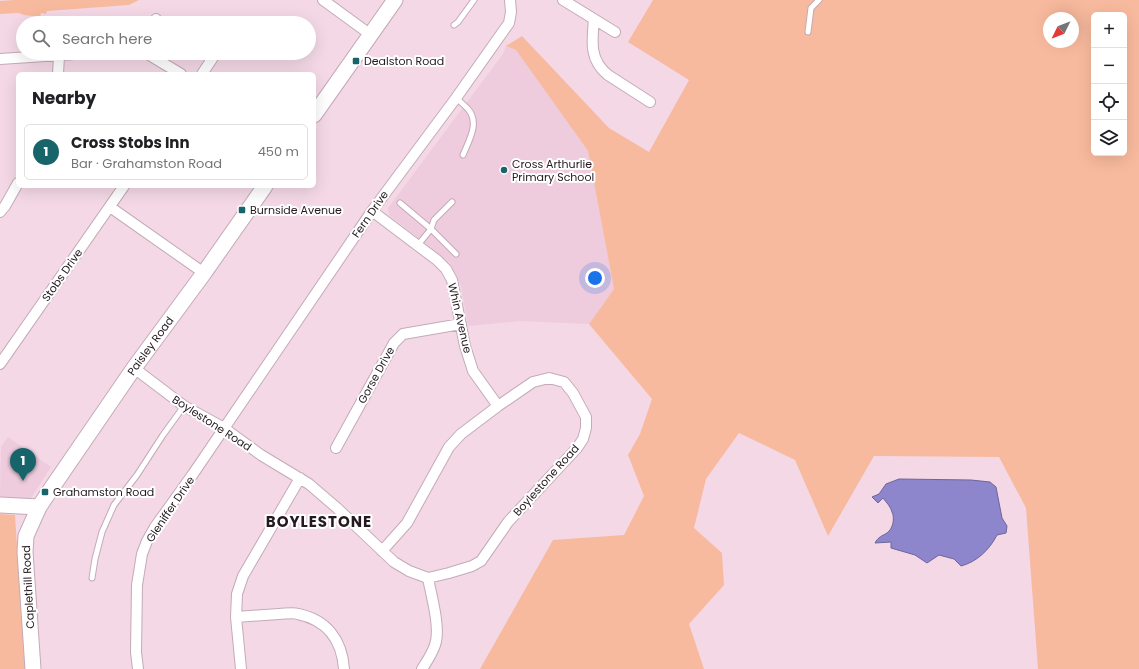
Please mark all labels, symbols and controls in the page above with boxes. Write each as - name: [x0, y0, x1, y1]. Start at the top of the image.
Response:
- north arrow: [1043, 12, 1079, 48]
- map controls: [1091, 12, 1127, 156]
- button: +: [1091, 12, 1127, 48]
- search box: [16, 16, 316, 60]
- icon: search: [30, 27, 52, 49]
- text: Search here: [62, 28, 152, 49]
- button: −: [1091, 48, 1127, 84]
- place label: Dealston Road: [364, 53, 444, 69]
- marker: Dealston Road: [351, 56, 361, 66]
- button: locate: [1091, 84, 1127, 120]
- text: Nearby: [32, 86, 96, 110]
- button: layers: [1091, 120, 1127, 156]
- text: Cross Stobs Inn: [71, 132, 190, 153]
- text: 1: [44, 142, 48, 161]
- text: 450 m: [258, 142, 299, 161]
- text: Bar · Grahamston Road: [71, 154, 222, 173]
- place label: Cross Arthurlie Primary School: [512, 156, 594, 185]
- marker: Cross Arthurlie Primary School: [499, 165, 509, 175]
- street label: Fern Drive: [348, 187, 392, 241]
- place label: Burnside Avenue: [250, 202, 342, 218]
- marker: Burnside Avenue: [237, 205, 247, 215]
- street label: Stobs Drive: [38, 245, 86, 305]
- your location: [585, 268, 605, 288]
- street label: Whin Avenue: [444, 281, 476, 355]
- street label: Paisley Road: [123, 313, 177, 379]
- street label: Gorse Drive: [354, 344, 398, 406]
- street label: Boylestone Road: [169, 391, 255, 455]
- street label: Boylestone Road: [509, 441, 583, 519]
- pin: 1: [10, 448, 36, 481]
- street label: Gleniffer Drive: [142, 473, 198, 545]
- place label: Grahamston Road: [53, 484, 154, 500]
- marker: Grahamston Road: [40, 487, 50, 497]
- district label: BOYLESTONE: [266, 511, 372, 532]
- street label: Caplethill Road: [18, 545, 38, 629]

